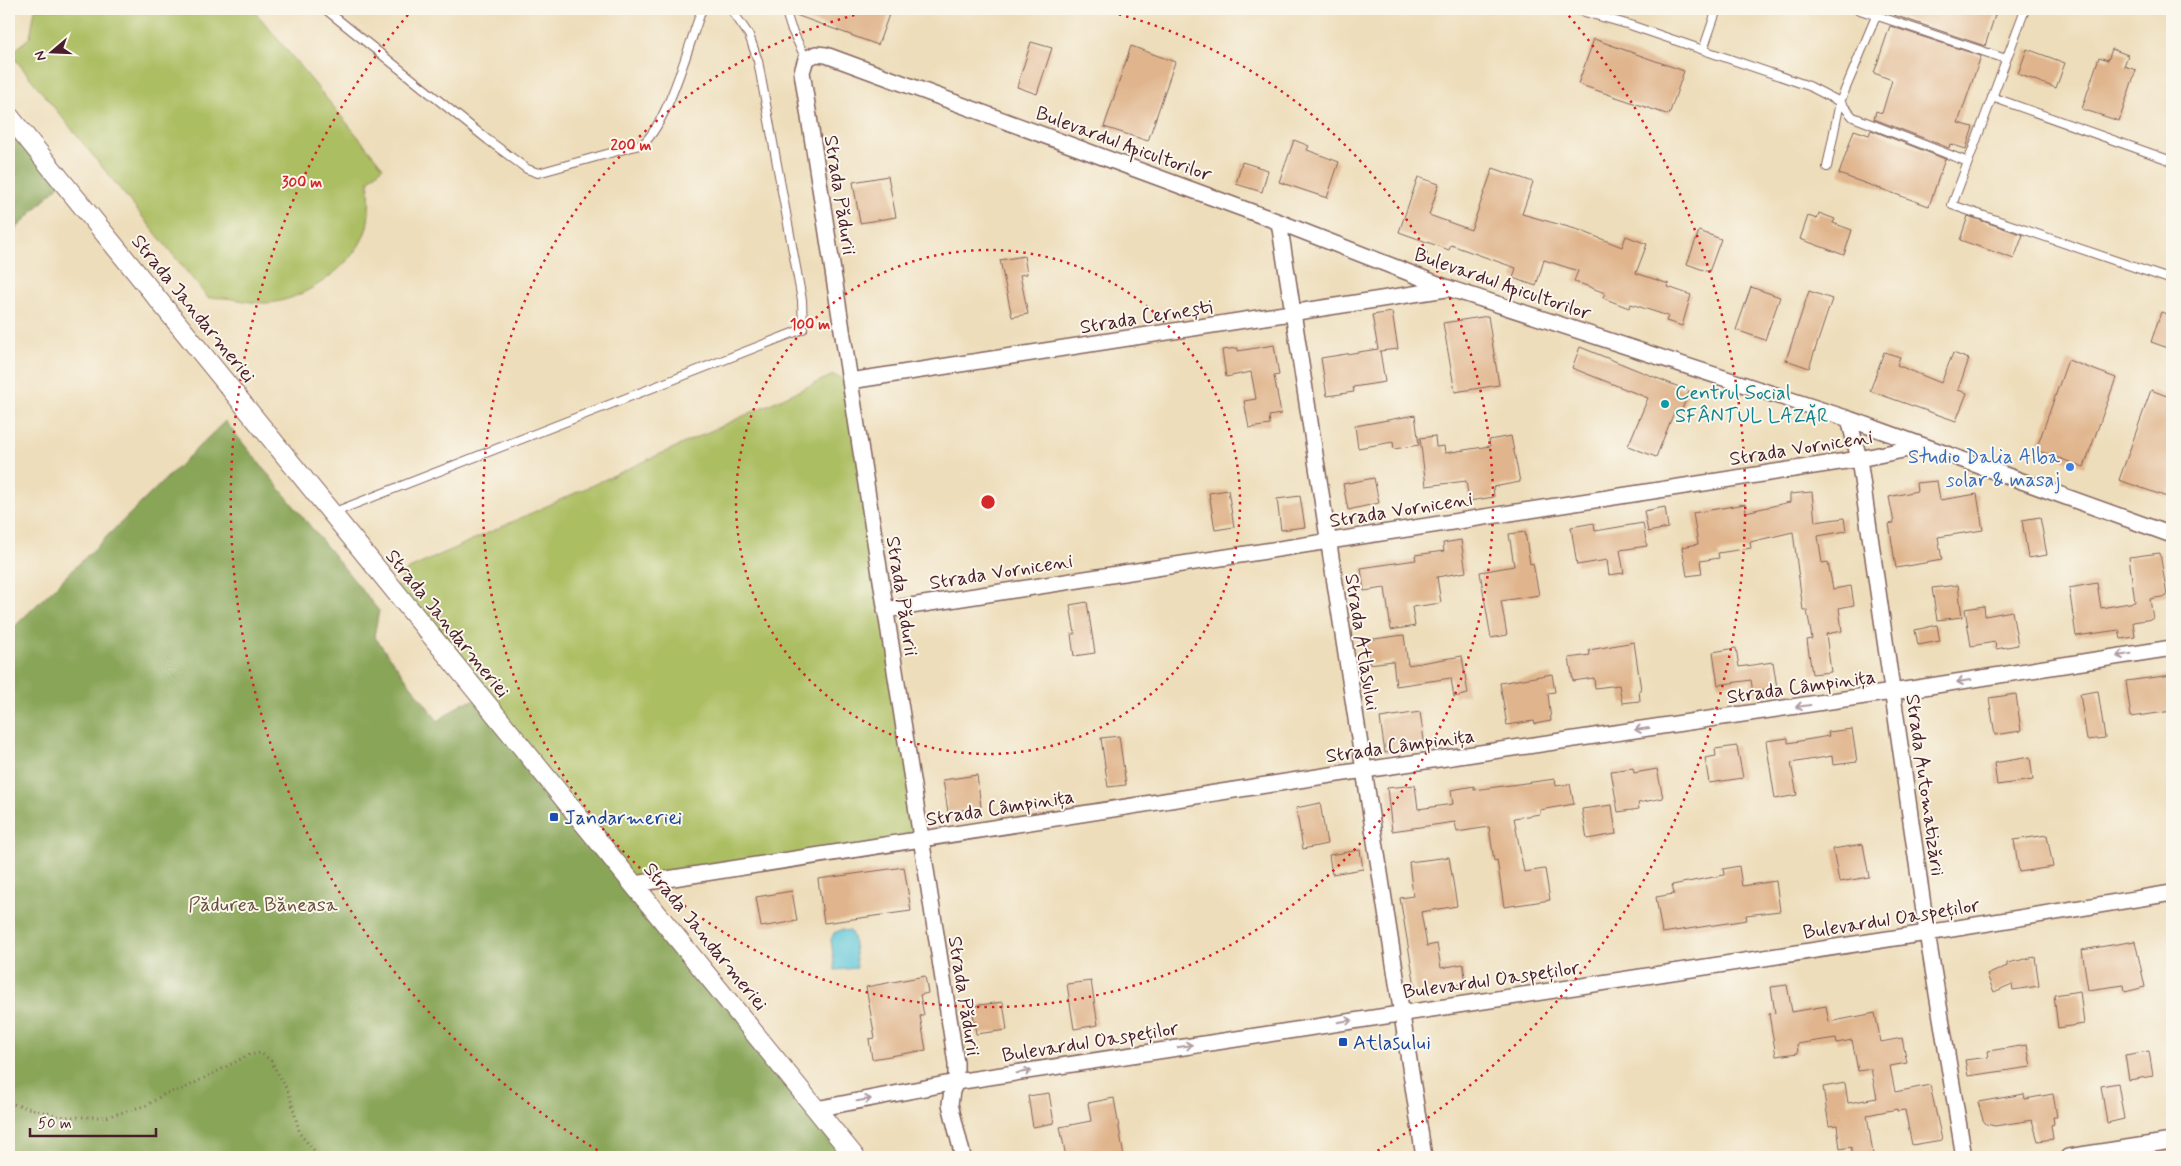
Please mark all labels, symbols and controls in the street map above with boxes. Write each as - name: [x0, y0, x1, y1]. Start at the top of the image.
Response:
- north arrow: [28, 28, 78, 78]
- text: N: [31, 49, 51, 63]
- street label: Bulevardul Apicultorilor: [1031, 100, 1216, 190]
- street label: Strada Pădurii: [817, 133, 862, 257]
- text: 200 m: [611, 136, 652, 156]
- text: 300 m: [282, 173, 322, 193]
- street label: Strada Jandarmeriei: [124, 229, 261, 389]
- street label: Bulevardul Apicultorilor: [1410, 241, 1595, 329]
- street label: Strada Cernești: [1078, 294, 1215, 341]
- text: 100 m: [790, 315, 830, 335]
- place label: Centrul Social SFÂNTUL LAZĂR: [1675, 380, 1829, 430]
- marker: Centrul Social SFÂNTUL LAZĂR: [1659, 398, 1671, 410]
- street label: Strada Vorniceni: [1728, 424, 1875, 473]
- place label: Studio Dalia Alba solar & masaj: [1908, 444, 2061, 494]
- marker: Studio Dalia Alba solar & masaj: [2064, 461, 2076, 473]
- street label: Strada Vorniceni: [1328, 486, 1475, 535]
- centre of rings: [979, 493, 997, 511]
- street label: Strada Pădurii: [879, 534, 924, 658]
- street label: Strada Jandarmeriei: [378, 544, 515, 704]
- street label: Strada Vorniceni: [928, 548, 1075, 597]
- street label: Strada Atlasului: [1337, 572, 1386, 713]
- one-way arrow: [2116, 651, 2132, 661]
- street label: Strada Câmpinița: [1725, 664, 1877, 711]
- one-way arrow: [1956, 676, 1972, 686]
- street label: Strada Automatizării: [1898, 692, 1951, 878]
- one-way arrow: [1795, 701, 1811, 711]
- street label: Strada Câmpinița: [1324, 723, 1476, 770]
- one-way arrow: [1635, 725, 1651, 735]
- street label: Strada Câmpinița: [924, 783, 1076, 834]
- place label: Jandarmeriei: [564, 805, 682, 832]
- marker: Jandarmeriei: [548, 811, 560, 823]
- street label: Strada Jandarmeriei: [636, 857, 773, 1017]
- park label: Pădurea Băneasa: [188, 892, 339, 919]
- street label: Bulevardul Oaspeților: [1801, 892, 1982, 947]
- street label: Strada Pădurii: [941, 934, 986, 1058]
- street label: Bulevardul Oaspeților: [1401, 955, 1582, 1006]
- street label: Bulevardul Oaspeților: [1000, 1015, 1181, 1070]
- one-way arrow: [1337, 1016, 1353, 1026]
- place label: Atlasului: [1353, 1030, 1431, 1057]
- marker: Atlasului: [1337, 1036, 1349, 1048]
- one-way arrow: [1176, 1041, 1192, 1051]
- one-way arrow: [1016, 1066, 1032, 1076]
- one-way arrow: [856, 1094, 872, 1104]
- scale bar: [30, 1106, 156, 1138]
- text: 50 m: [38, 1114, 72, 1134]

